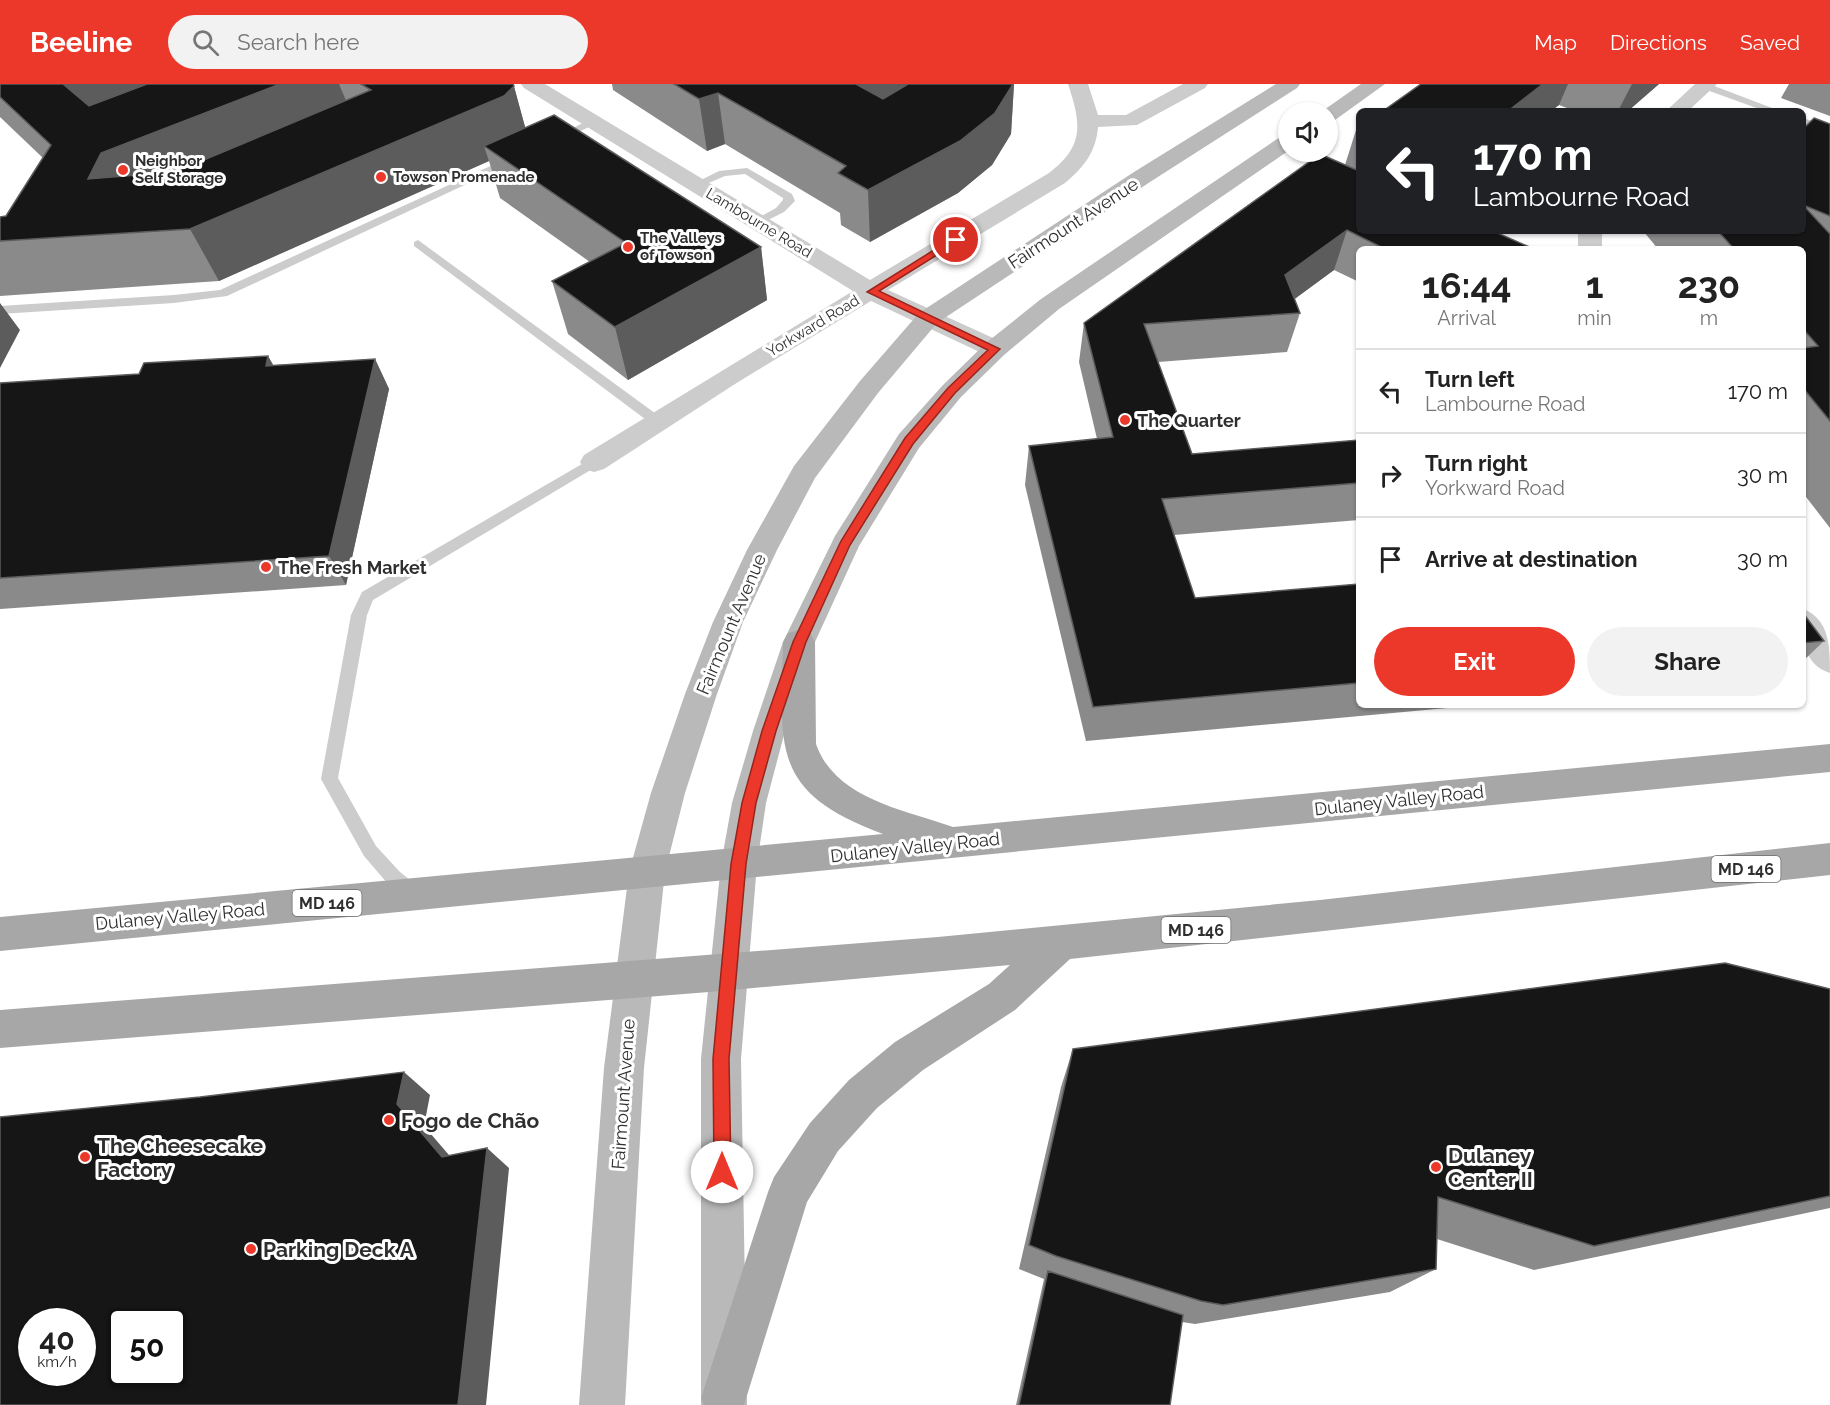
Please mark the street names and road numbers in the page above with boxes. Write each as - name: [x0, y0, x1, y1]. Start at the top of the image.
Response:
- street label: Fairmount Avenue: [1004, 173, 1142, 273]
- street label: Lambourne Road: [703, 184, 815, 262]
- street label: Yorkward Road: [763, 291, 863, 361]
- street label: Fairmount Avenue: [692, 550, 770, 698]
- street label: Dulaney Valley Road: [1313, 781, 1485, 819]
- street label: Dulaney Valley Road: [829, 828, 1001, 866]
- road number: MD 146: [1712, 856, 1780, 882]
- road number: MD 146: [292, 890, 362, 916]
- street label: Dulaney Valley Road: [94, 898, 266, 934]
- road number: MD 146: [1162, 917, 1230, 943]
- street label: Fairmount Avenue: [607, 1017, 639, 1170]

